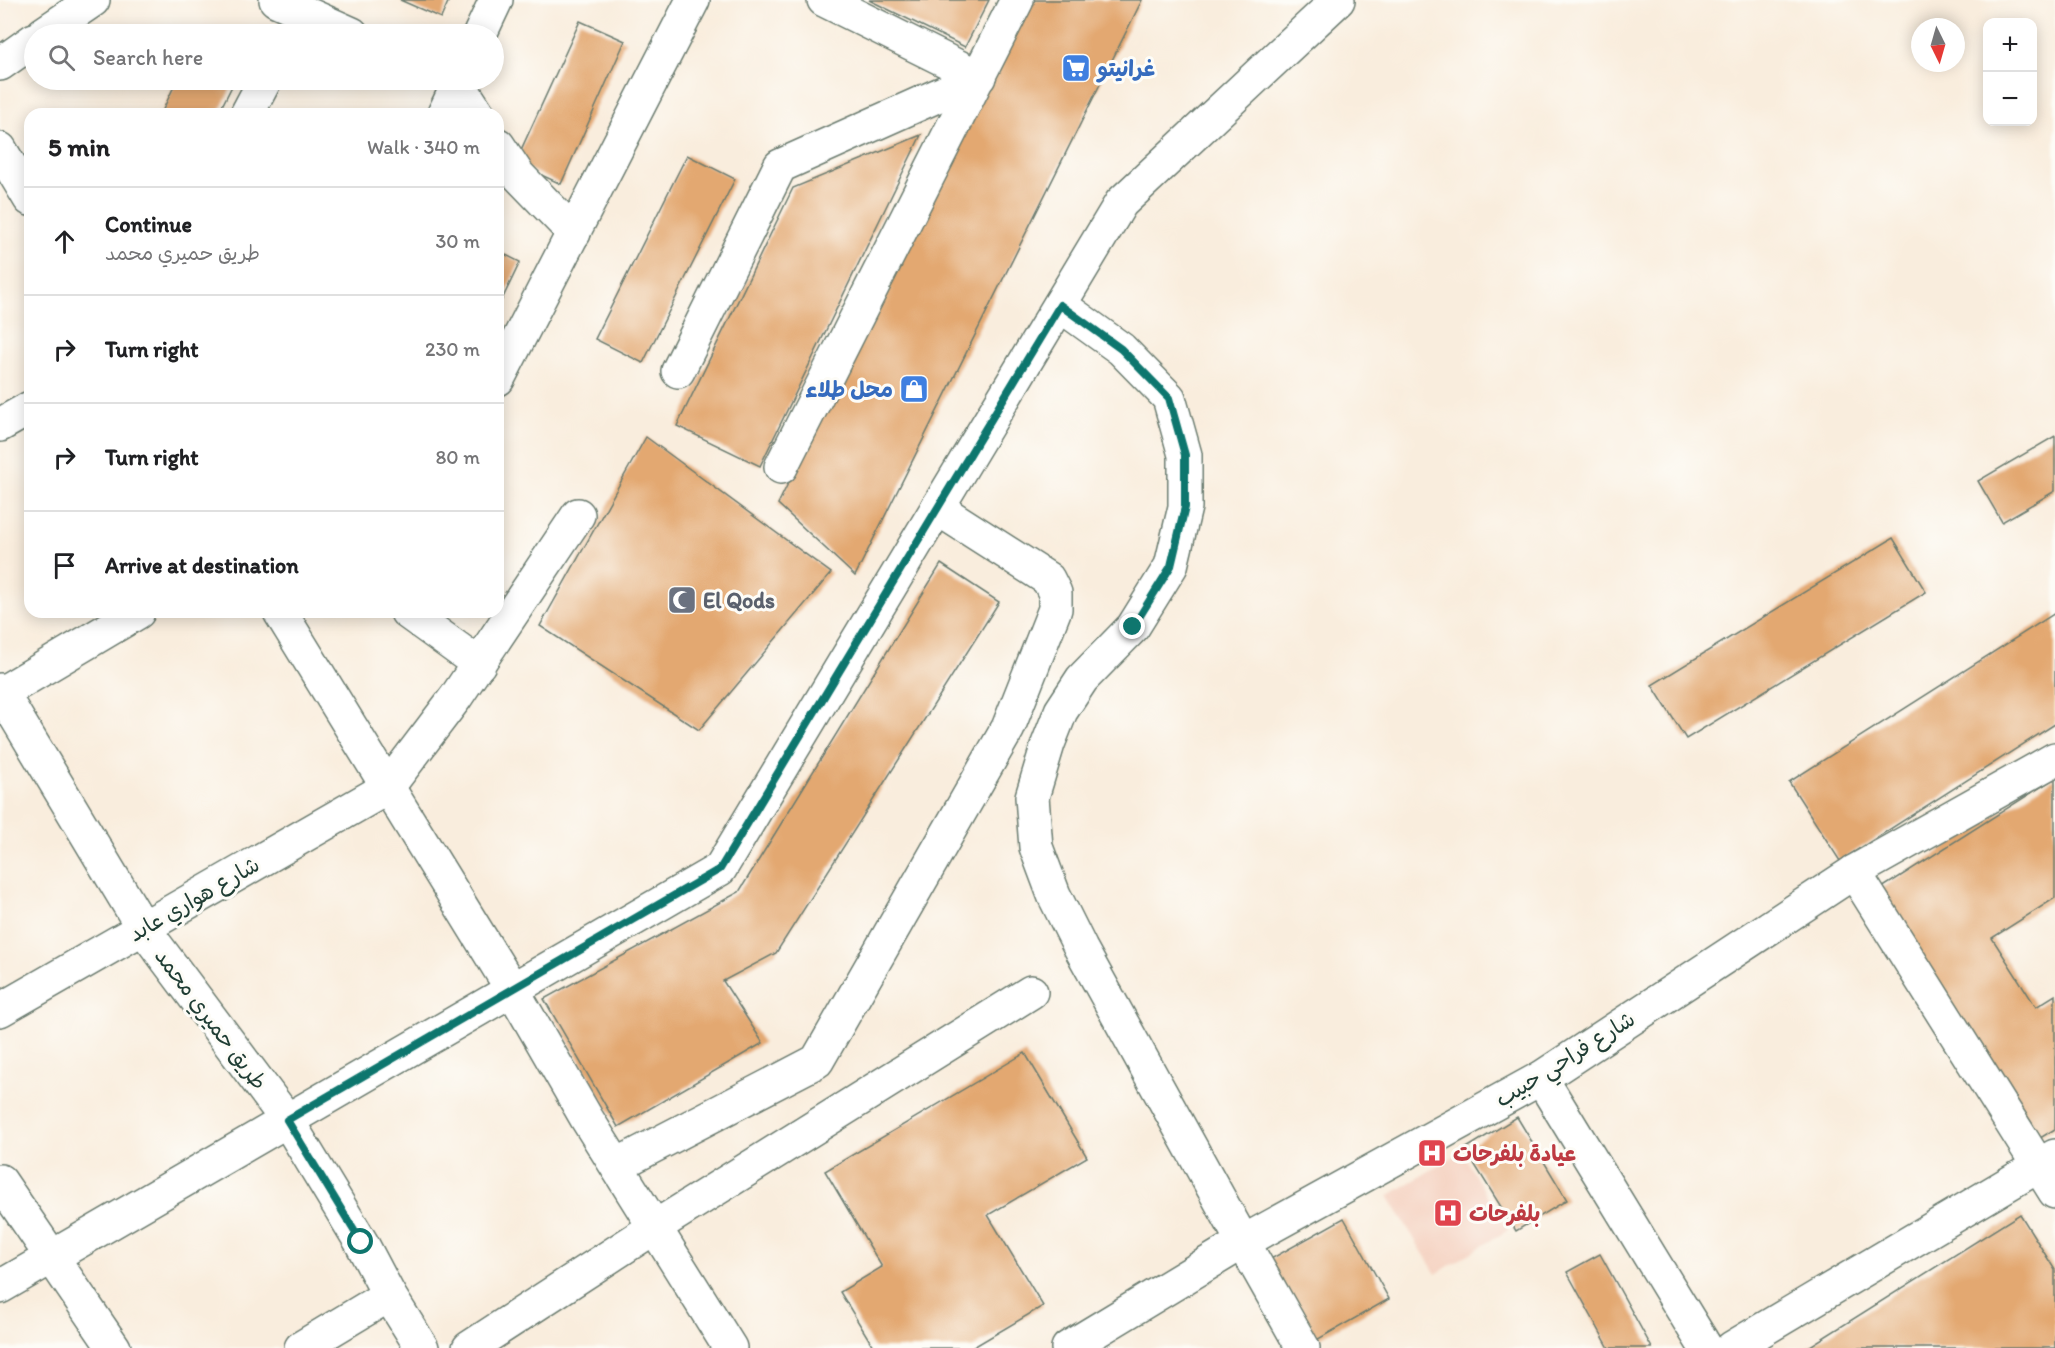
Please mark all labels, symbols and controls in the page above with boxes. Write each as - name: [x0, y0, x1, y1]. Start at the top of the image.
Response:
- north arrow: [1911, 18, 1965, 72]
- map controls: [1983, 18, 2037, 126]
- button: +: [1983, 18, 2037, 72]
- search box: [24, 24, 504, 90]
- icon: search: [45, 41, 78, 74]
- text: Search here: [93, 44, 203, 71]
- supermarket icon: غرانيتو: [1060, 52, 1092, 84]
- place label: غرانيتو: [1096, 55, 1155, 83]
- button: −: [1983, 72, 2037, 126]
- text: 5 min: [48, 131, 110, 163]
- text: Walk · 340 m: [367, 135, 480, 159]
- text: Continue: [105, 211, 192, 238]
- icon: ahead: [48, 225, 81, 258]
- text: 30 m: [435, 229, 480, 253]
- text: طريق حميري محمد: [105, 241, 260, 265]
- icon: right: [48, 333, 81, 366]
- text: Turn right: [105, 336, 199, 363]
- text: 230 m: [425, 337, 480, 361]
- shop icon: محل طلاء: [898, 373, 930, 405]
- place label: محل طلاء: [805, 376, 893, 403]
- icon: right: [48, 441, 81, 474]
- text: Turn right: [105, 444, 199, 471]
- text: 80 m: [435, 445, 480, 469]
- icon: arrive: [48, 549, 81, 582]
- text: Arrive at destination: [105, 552, 299, 579]
- mosque icon: El Qods: [666, 584, 698, 616]
- place label: El Qods: [703, 587, 775, 614]
- route end: [1119, 613, 1145, 639]
- street label: شارع هواري عابد: [124, 851, 266, 950]
- street label: طريق حميري محمد: [147, 943, 273, 1097]
- street label: شارع فراحي حبيب: [1490, 1005, 1643, 1118]
- hospital icon: عيادة بلفرحات: [1416, 1137, 1448, 1169]
- place label: عيادة بلفرحات: [1453, 1140, 1576, 1167]
- hospital icon: بلفرحات: [1432, 1197, 1464, 1229]
- place label: بلفرحات: [1469, 1200, 1540, 1227]
- route start: [347, 1228, 373, 1254]

